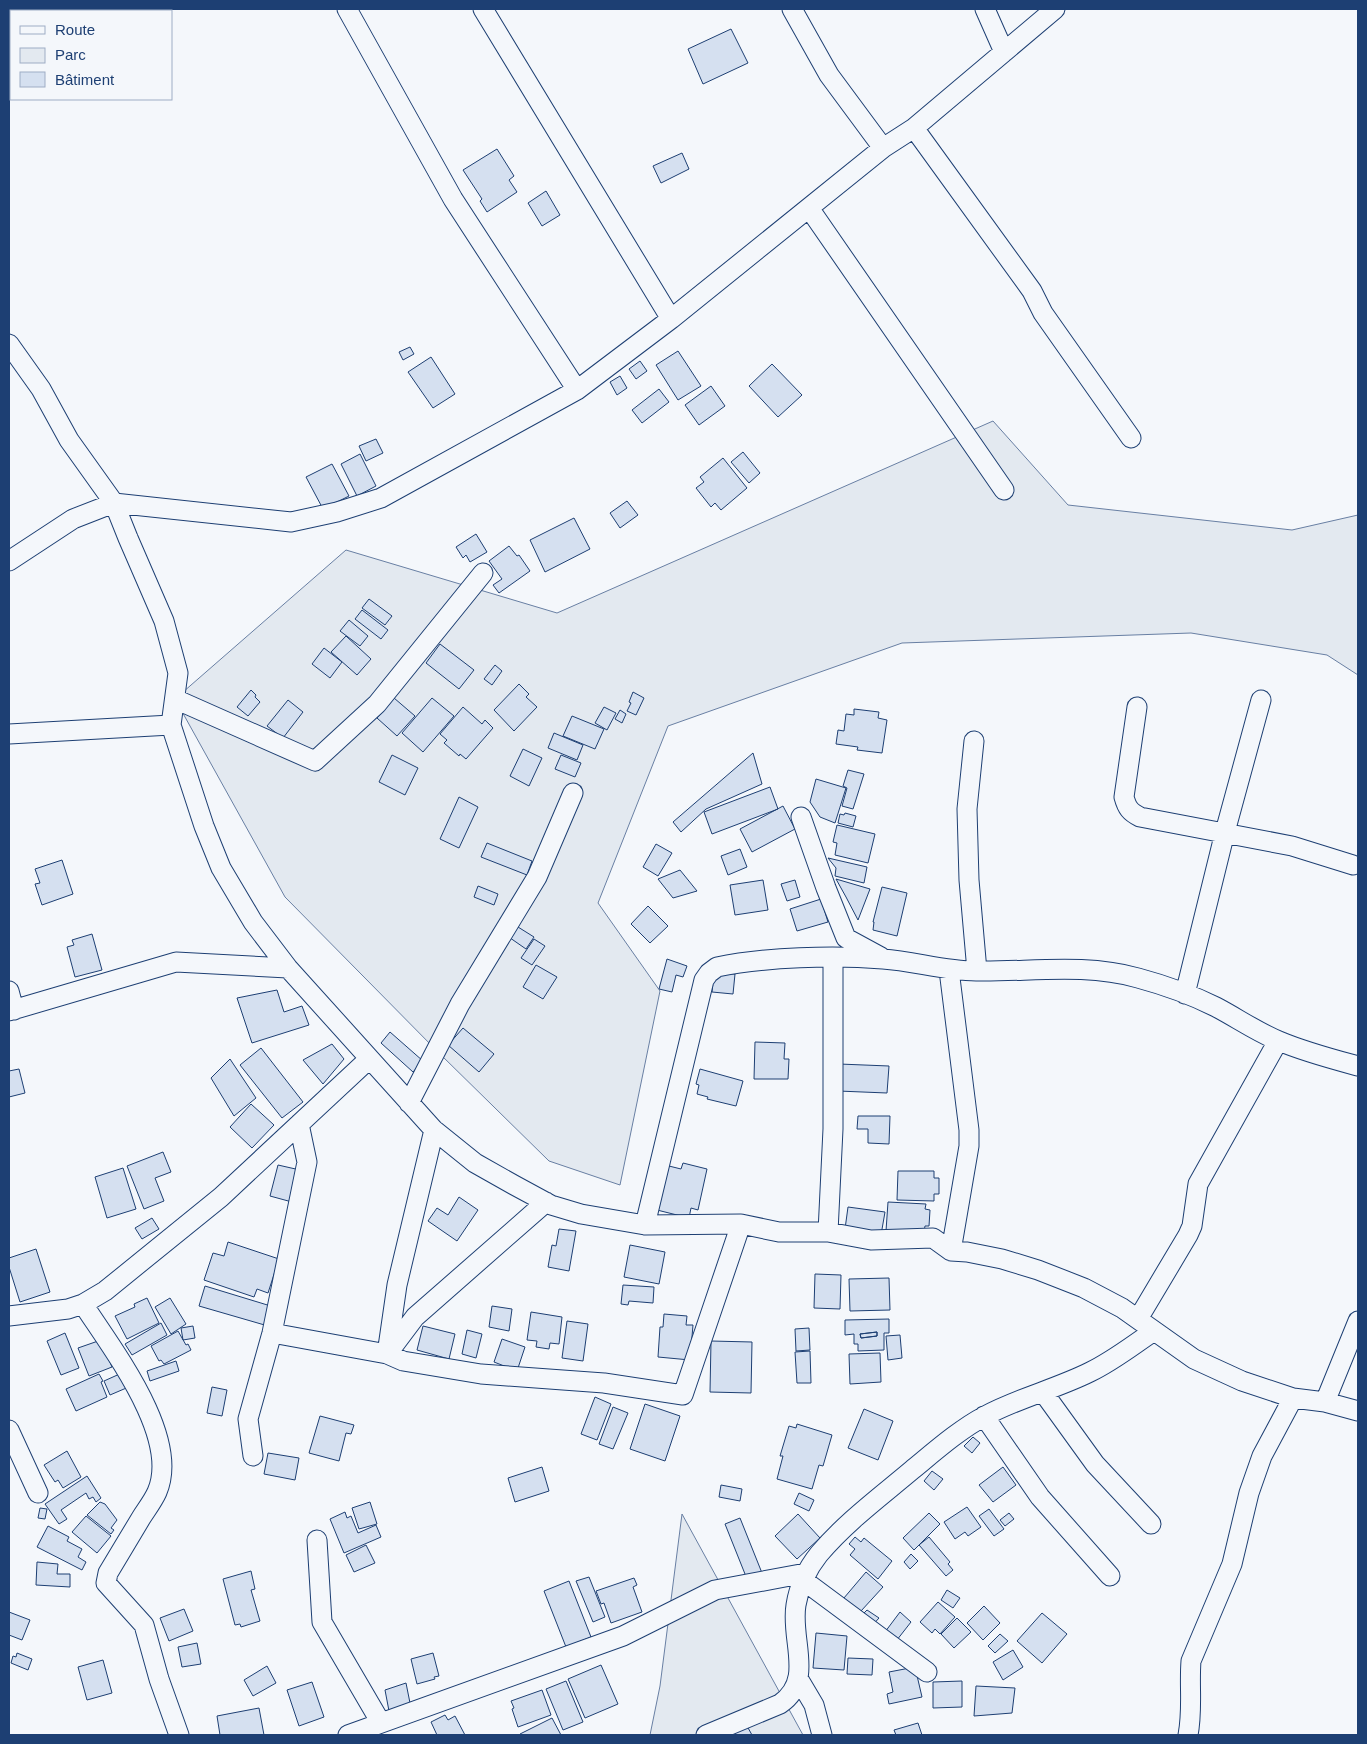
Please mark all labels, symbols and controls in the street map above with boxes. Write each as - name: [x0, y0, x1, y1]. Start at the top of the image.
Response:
- legend: [10, 10, 172, 100]
- text: Route: [55, 21, 95, 38]
- text: Parc: [55, 46, 86, 63]
- text: Bâtiment: [55, 71, 115, 88]

